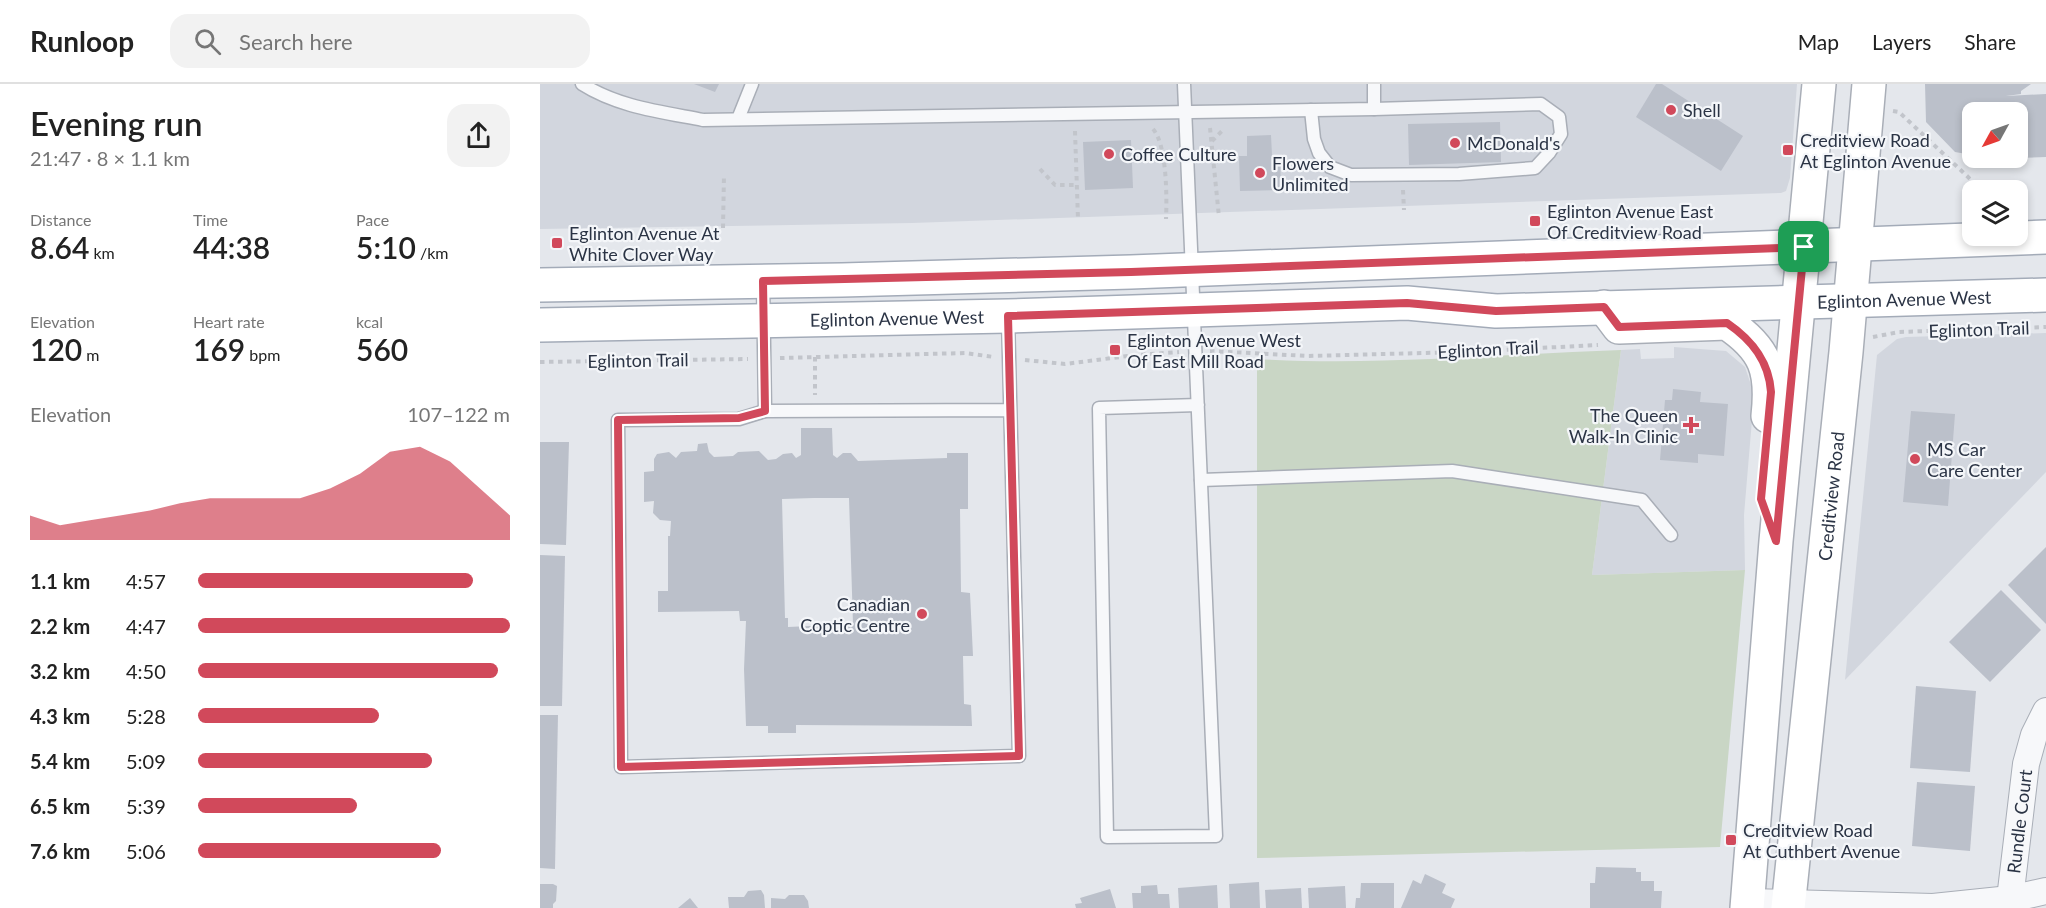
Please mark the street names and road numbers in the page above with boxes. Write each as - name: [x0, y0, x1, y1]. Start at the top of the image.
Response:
- street label: Eglinton Avenue West: [1817, 286, 1992, 313]
- street label: Eglinton Avenue West: [810, 305, 985, 331]
- street label: Eglinton Trail: [1928, 316, 2030, 342]
- street label: Eglinton Trail: [1437, 335, 1539, 363]
- street label: Eglinton Trail: [587, 348, 689, 372]
- street label: Creditview Road: [1813, 430, 1849, 562]
- street label: Rundle Court: [2002, 768, 2036, 875]

